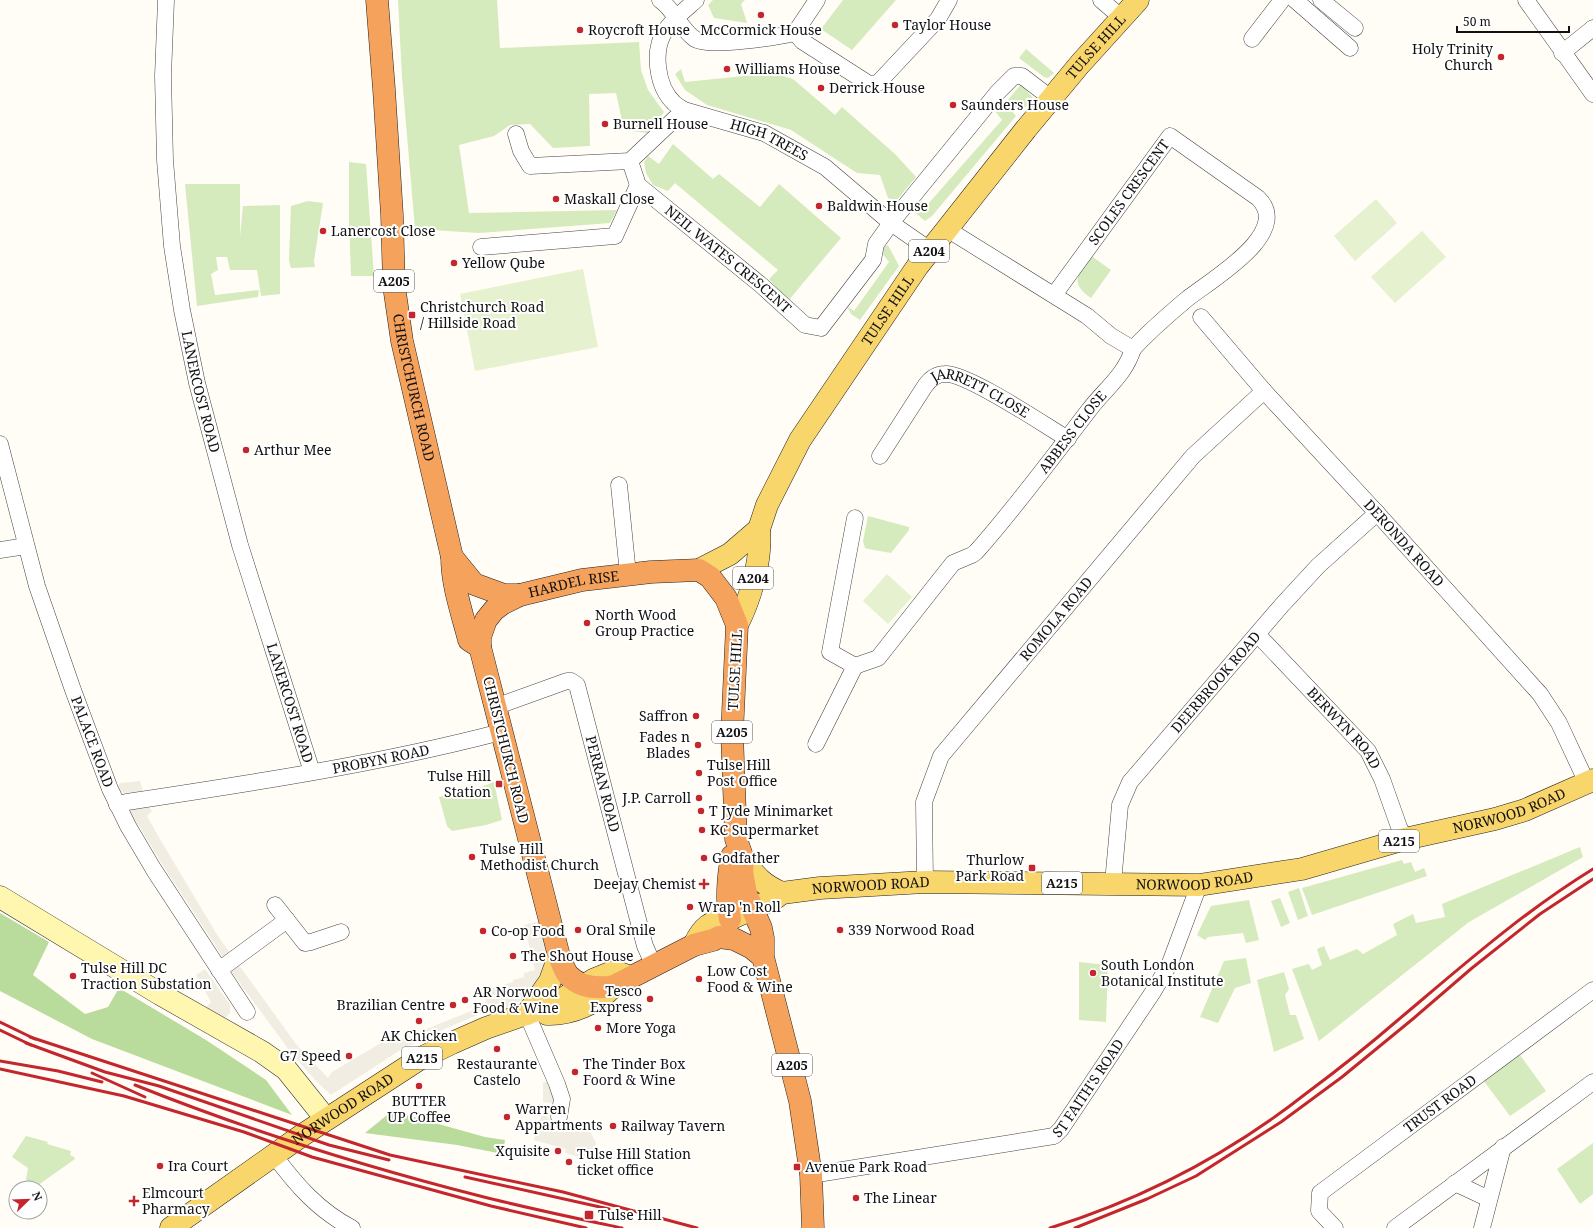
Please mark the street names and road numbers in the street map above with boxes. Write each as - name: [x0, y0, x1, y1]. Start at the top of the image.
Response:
- street label: TULSE HILL: [1061, 10, 1130, 83]
- street label: HIGH TREES: [728, 114, 812, 165]
- street label: SCOLES CRESCENT: [1084, 135, 1174, 249]
- street label: NEIL WATES CRESCENT: [661, 201, 796, 317]
- road number: A204: [909, 240, 949, 262]
- road number: A205: [374, 270, 414, 292]
- street label: TULSE HILL: [857, 271, 918, 349]
- street label: CHRISTCHURCH ROAD: [389, 312, 440, 463]
- street label: LANERCOST ROAD: [178, 329, 225, 455]
- street label: JARRETT CLOSE: [926, 364, 1034, 422]
- street label: ABBESS CLOSE: [1034, 386, 1110, 477]
- street label: DERONDA ROAD: [1360, 495, 1449, 591]
- street label: HARDEL RISE: [526, 566, 620, 602]
- road number: A204: [733, 567, 773, 589]
- street label: ROMOLA ROAD: [1015, 573, 1096, 665]
- street label: DEERBROOK ROAD: [1166, 627, 1264, 737]
- street label: TULSE HILL: [723, 629, 746, 711]
- street label: LANERCOST ROAD: [263, 641, 318, 765]
- street label: CHRISTCHURCH ROAD: [479, 674, 534, 825]
- street label: BERWYN ROAD: [1303, 683, 1385, 772]
- street label: PALACE ROAD: [67, 693, 119, 790]
- road number: A205: [712, 721, 752, 743]
- street label: PERRAN ROAD: [582, 734, 625, 834]
- street label: PROBYN ROAD: [331, 740, 431, 778]
- street label: NORWOOD ROAD: [1451, 783, 1569, 837]
- road number: A215: [1379, 830, 1419, 852]
- street label: NORWOOD ROAD: [1136, 867, 1254, 894]
- street label: NORWOOD ROAD: [811, 872, 930, 898]
- road number: A215: [1042, 872, 1082, 894]
- street label: ST FAITH'S ROAD: [1048, 1035, 1128, 1141]
- road number: A215: [402, 1047, 442, 1069]
- road number: A205: [772, 1054, 812, 1076]
- street label: NORWOOD ROAD: [288, 1068, 397, 1149]
- street label: TRUST ROAD: [1399, 1070, 1480, 1137]

